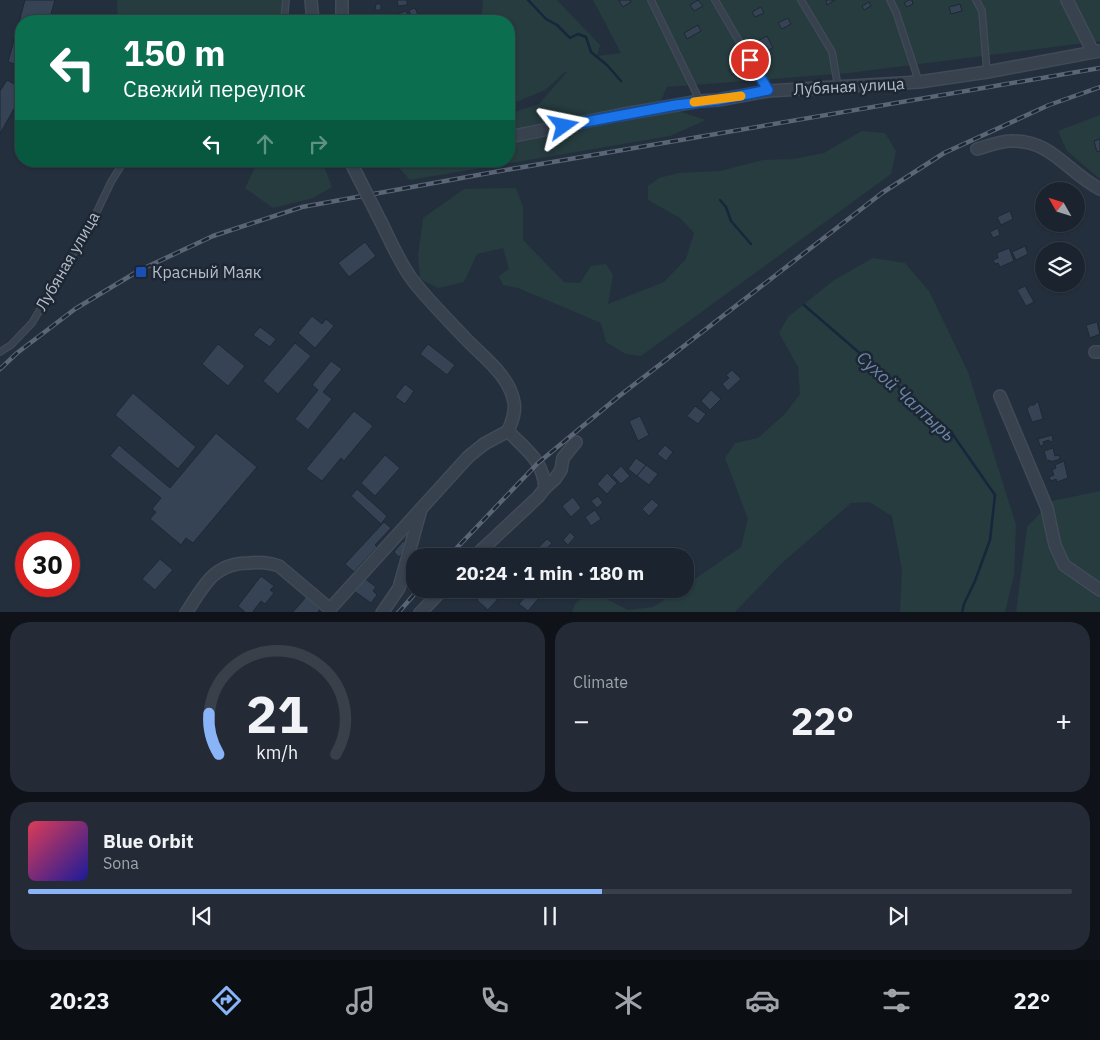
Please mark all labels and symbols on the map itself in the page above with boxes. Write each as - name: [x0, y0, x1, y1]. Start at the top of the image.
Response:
- pin: [729, 39, 771, 81]
- street label: Лубяная улица: [793, 73, 905, 99]
- position arrow: [537, 99, 589, 151]
- north arrow: [1035, 182, 1085, 232]
- street label: Лубяная улица: [31, 207, 104, 314]
- place label: Красный Маяк: [152, 262, 262, 282]
- marker: Красный Маяк: [134, 265, 148, 279]
- water label: Сухой Чалтырь: [852, 346, 960, 446]
- speed limit sign: 30: [15, 532, 80, 597]

